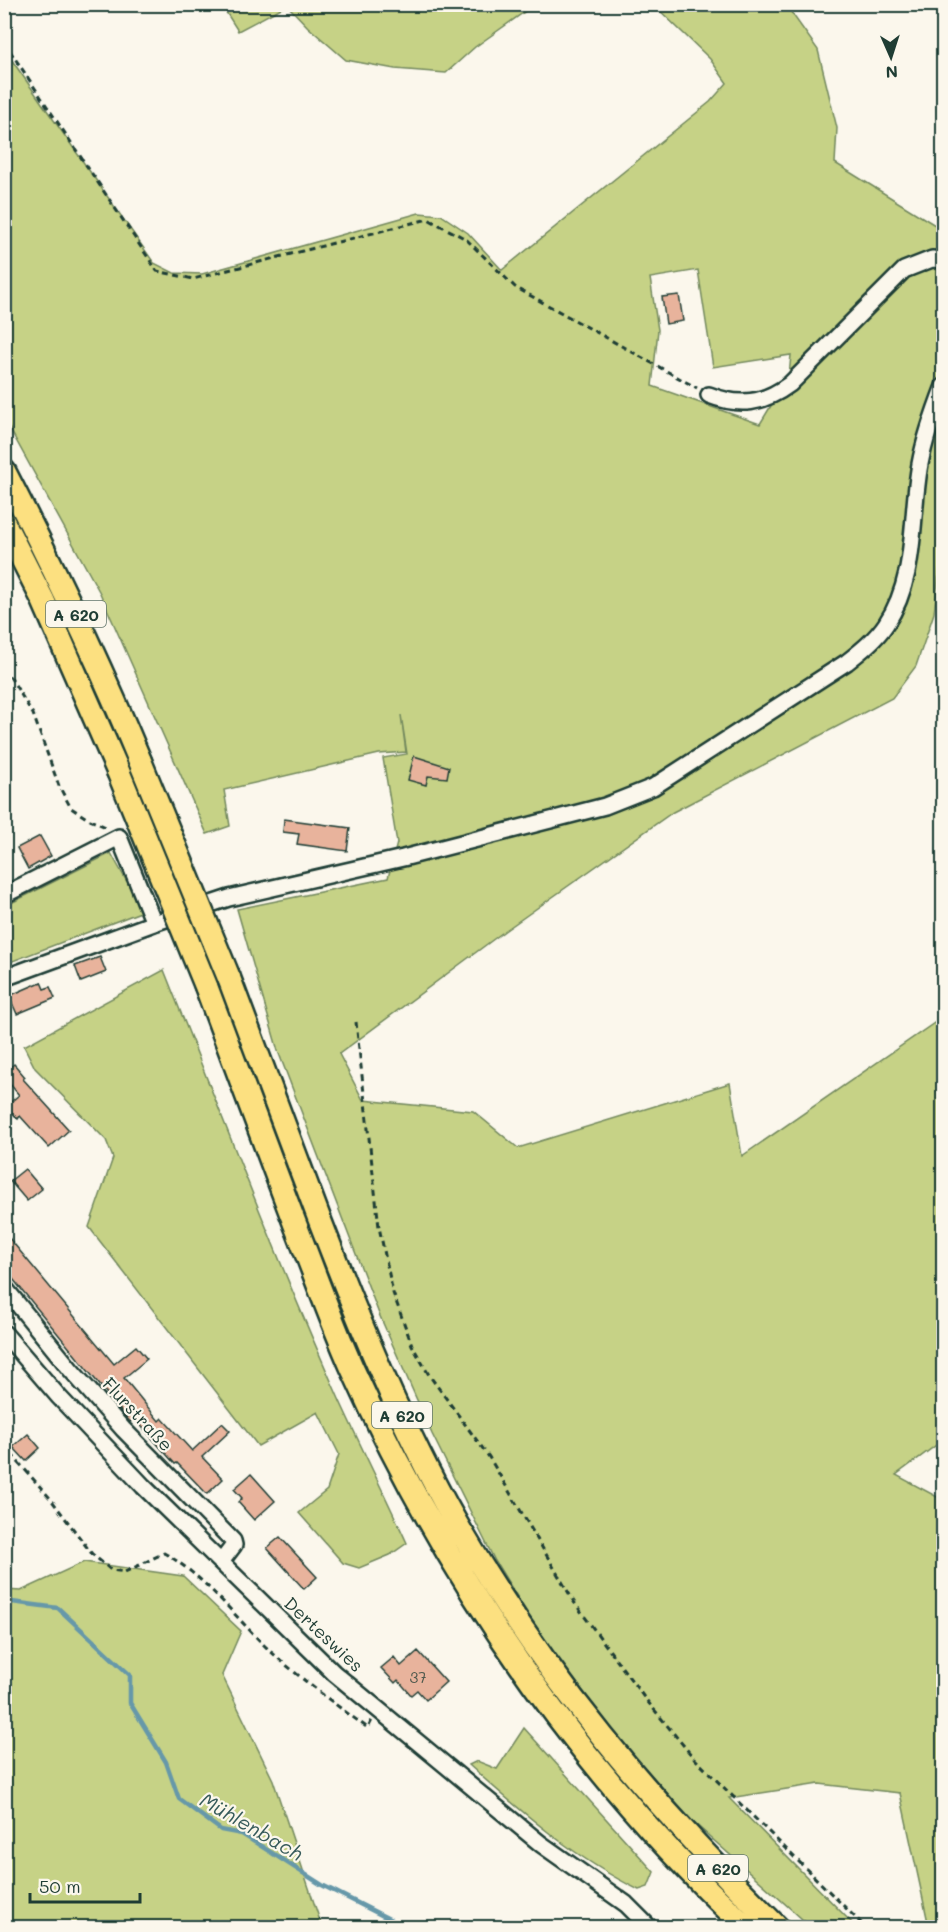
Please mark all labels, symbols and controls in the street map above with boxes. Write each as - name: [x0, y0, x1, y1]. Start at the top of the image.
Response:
- north arrow: [861, 27, 921, 87]
- text: N: [885, 62, 898, 83]
- road number: A 620: [46, 601, 106, 627]
- street label: Flurstraße: [98, 1372, 178, 1456]
- road number: A 620: [372, 1402, 432, 1428]
- street label: Derteswies: [279, 1591, 369, 1677]
- house number: 37: [409, 1667, 427, 1687]
- water label: Mühlenbach: [196, 1786, 308, 1866]
- road number: A 620: [688, 1855, 748, 1881]
- scale bar: [30, 1866, 140, 1904]
- text: 50 m: [39, 1874, 81, 1898]

